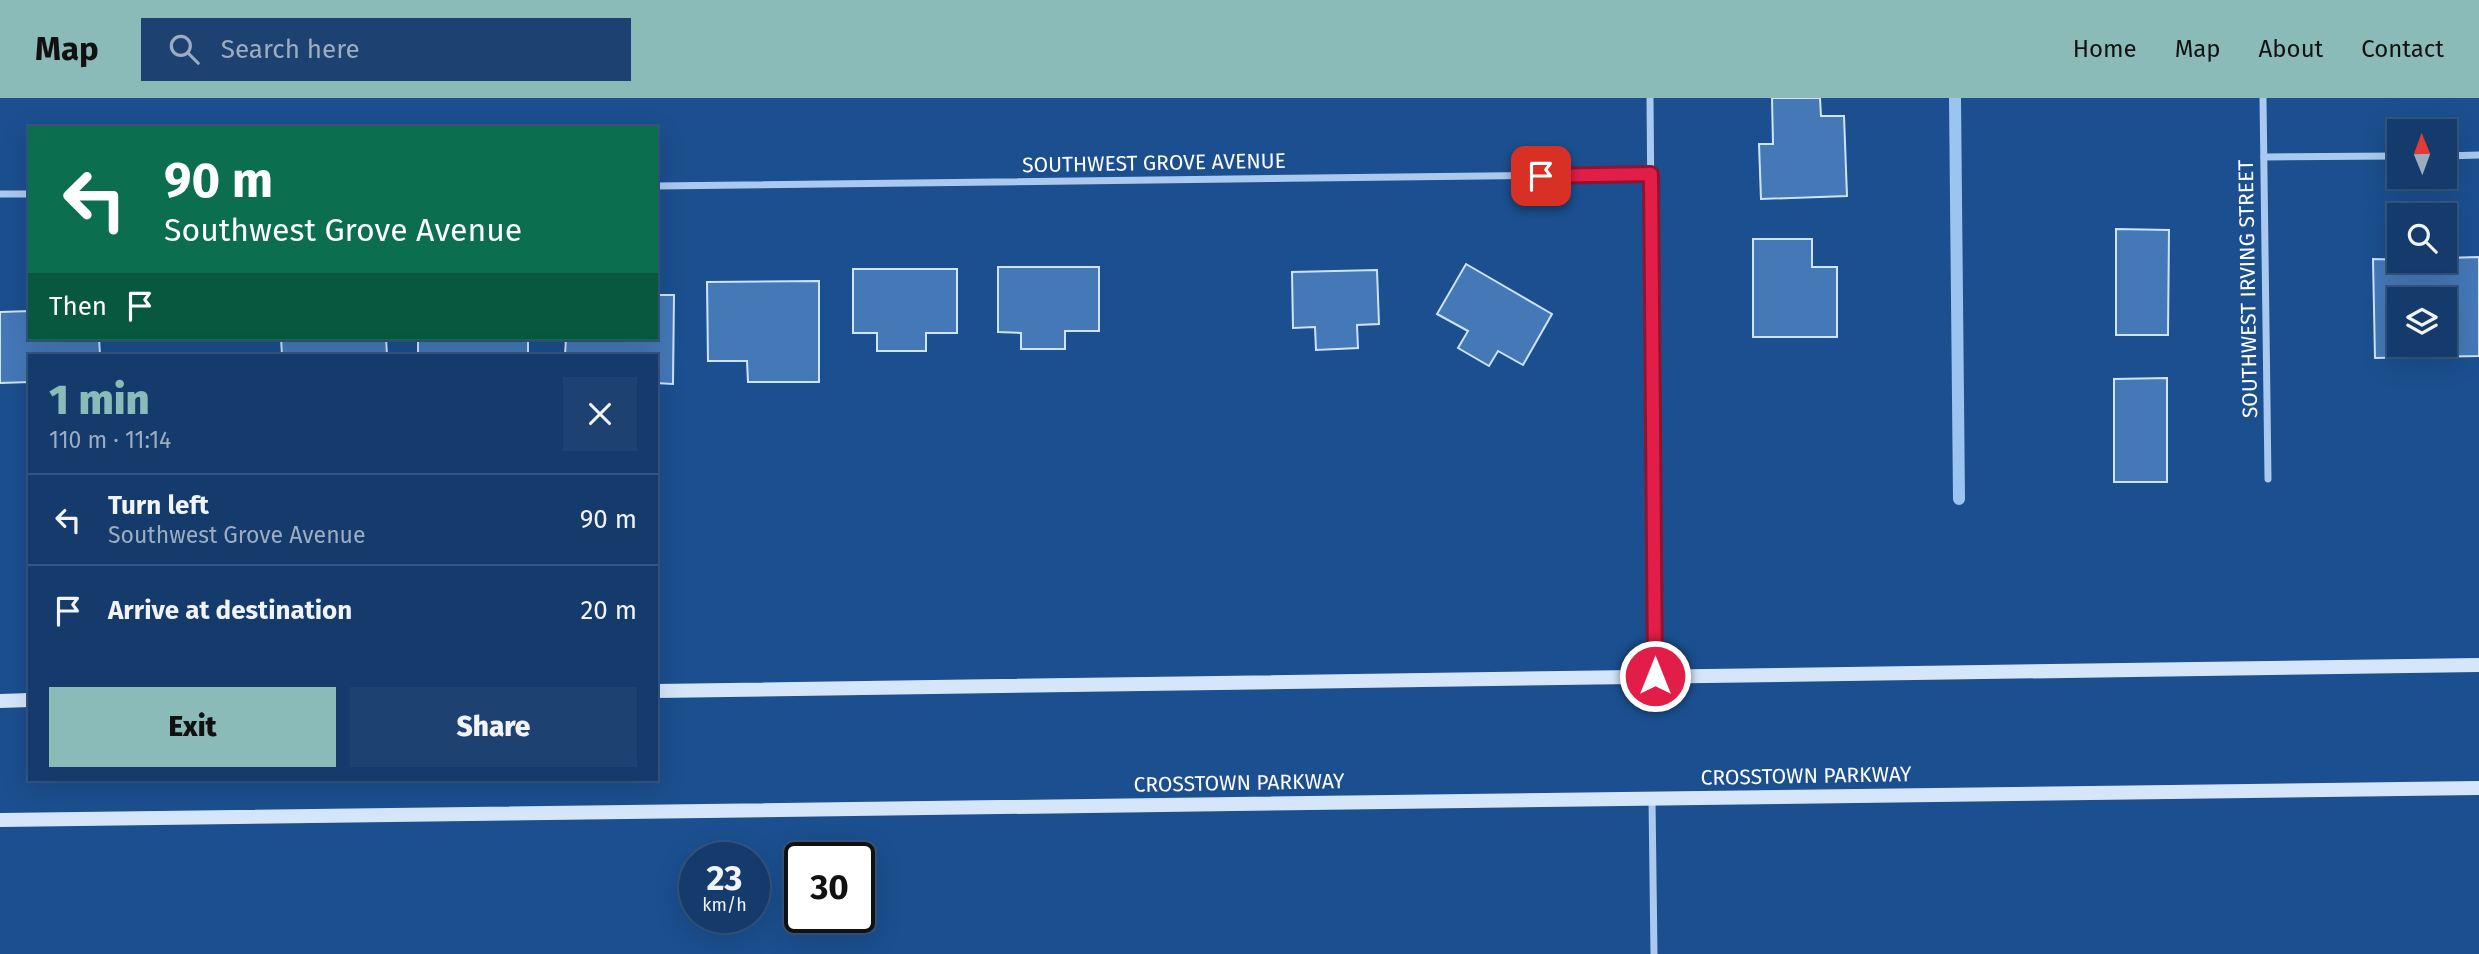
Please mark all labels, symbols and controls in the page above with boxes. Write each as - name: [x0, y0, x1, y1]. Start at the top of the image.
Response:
- search box: [141, 18, 631, 81]
- text: Map: [35, 29, 99, 69]
- icon: search: [165, 30, 203, 68]
- text: Search here: [221, 34, 360, 65]
- text: Home: [2073, 35, 2137, 63]
- text: Map: [2175, 35, 2221, 63]
- text: About: [2259, 35, 2323, 63]
- text: Contact: [2361, 35, 2444, 63]
- north arrow: [2387, 119, 2457, 189]
- map controls: [2387, 119, 2457, 357]
- pin: [1511, 146, 1571, 206]
- street label: SOUTHWEST GROVE AVENUE: [1022, 148, 1286, 178]
- text: 90 m: [164, 151, 273, 210]
- icon: left: [49, 154, 140, 245]
- icon: arrive: [1522, 157, 1560, 195]
- street label: SOUTHWEST IRVING STREET: [2233, 159, 2263, 418]
- button: search: [2387, 203, 2457, 273]
- text: Southwest Grove Avenue: [164, 211, 522, 249]
- icon: arrive: [121, 287, 159, 325]
- button: layers: [2387, 287, 2457, 357]
- text: Then: [49, 291, 107, 322]
- text: 1 min: [49, 375, 150, 425]
- button: close: [563, 377, 637, 451]
- text: 110 m · 11:14: [49, 426, 171, 454]
- text: Turn left: [108, 490, 209, 521]
- icon: left: [49, 501, 87, 539]
- text: 90 m: [580, 504, 637, 535]
- text: Southwest Grove Avenue: [108, 521, 366, 549]
- icon: arrive: [49, 592, 87, 630]
- text: Arrive at destination: [108, 595, 352, 626]
- text: 20 m: [580, 595, 637, 626]
- position arrow: [1618, 639, 1692, 713]
- button: Exit: [49, 687, 336, 767]
- button: Share: [350, 687, 637, 767]
- street label: CROSSTOWN PARKWAY: [1700, 761, 1912, 791]
- street label: CROSSTOWN PARKWAY: [1133, 768, 1345, 798]
- speed limit sign: 30: [784, 842, 875, 933]
- text: 23: [706, 857, 743, 899]
- text: km/h: [702, 894, 747, 916]

